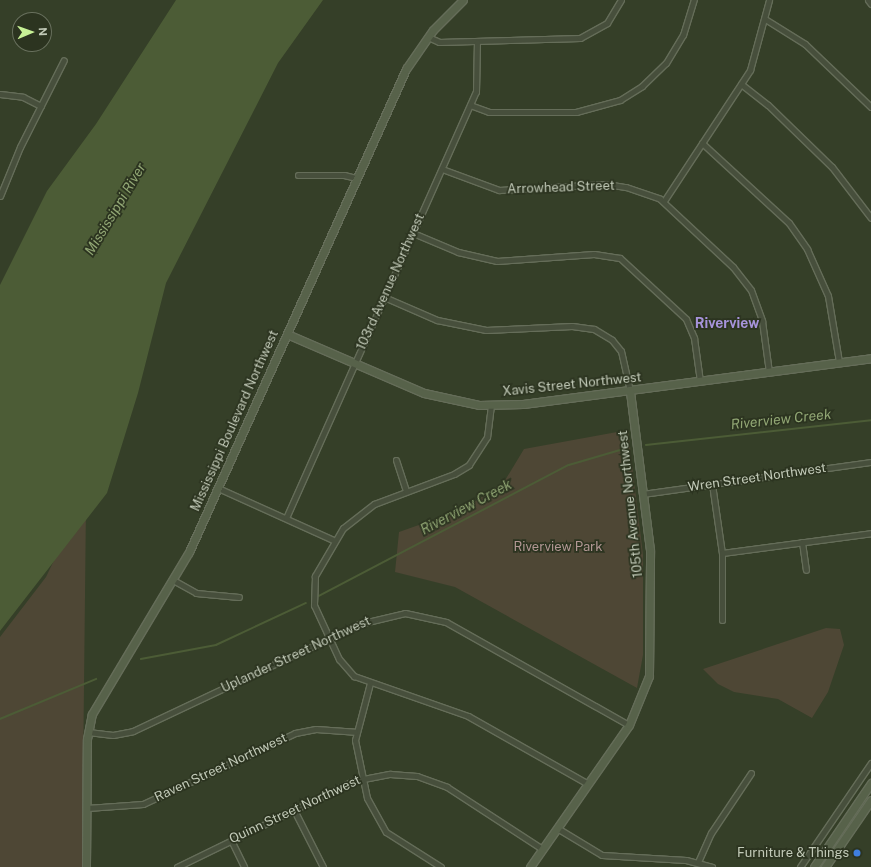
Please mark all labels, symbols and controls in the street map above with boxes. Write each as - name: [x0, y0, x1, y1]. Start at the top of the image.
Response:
- north arrow: [12, 12, 52, 52]
- text: N: [37, 27, 49, 36]
- water label: Mississippi River: [81, 160, 149, 258]
- street label: Arrowhead Street: [507, 178, 615, 198]
- street label: 103rd Avenue Northwest: [354, 211, 428, 353]
- district label: Riverview: [695, 315, 759, 331]
- street label: Mississippi Boulevard Northwest: [188, 328, 282, 514]
- street label: Xavis Street Northwest: [502, 370, 642, 400]
- water label: Riverview Creek: [730, 405, 832, 433]
- street label: 105th Avenue Northwest: [615, 429, 647, 579]
- street label: Wren Street Northwest: [687, 461, 827, 495]
- water label: Riverview Creek: [417, 476, 515, 538]
- park label: Riverview Park: [513, 539, 603, 555]
- street label: Uplander Street Northwest: [219, 613, 373, 697]
- street label: Raven Street Northwest: [152, 730, 290, 806]
- street label: Quinn Street Northwest: [227, 773, 363, 847]
- place label: Furniture & Things: [737, 845, 849, 861]
- marker: Furniture & Things: [852, 848, 862, 858]

